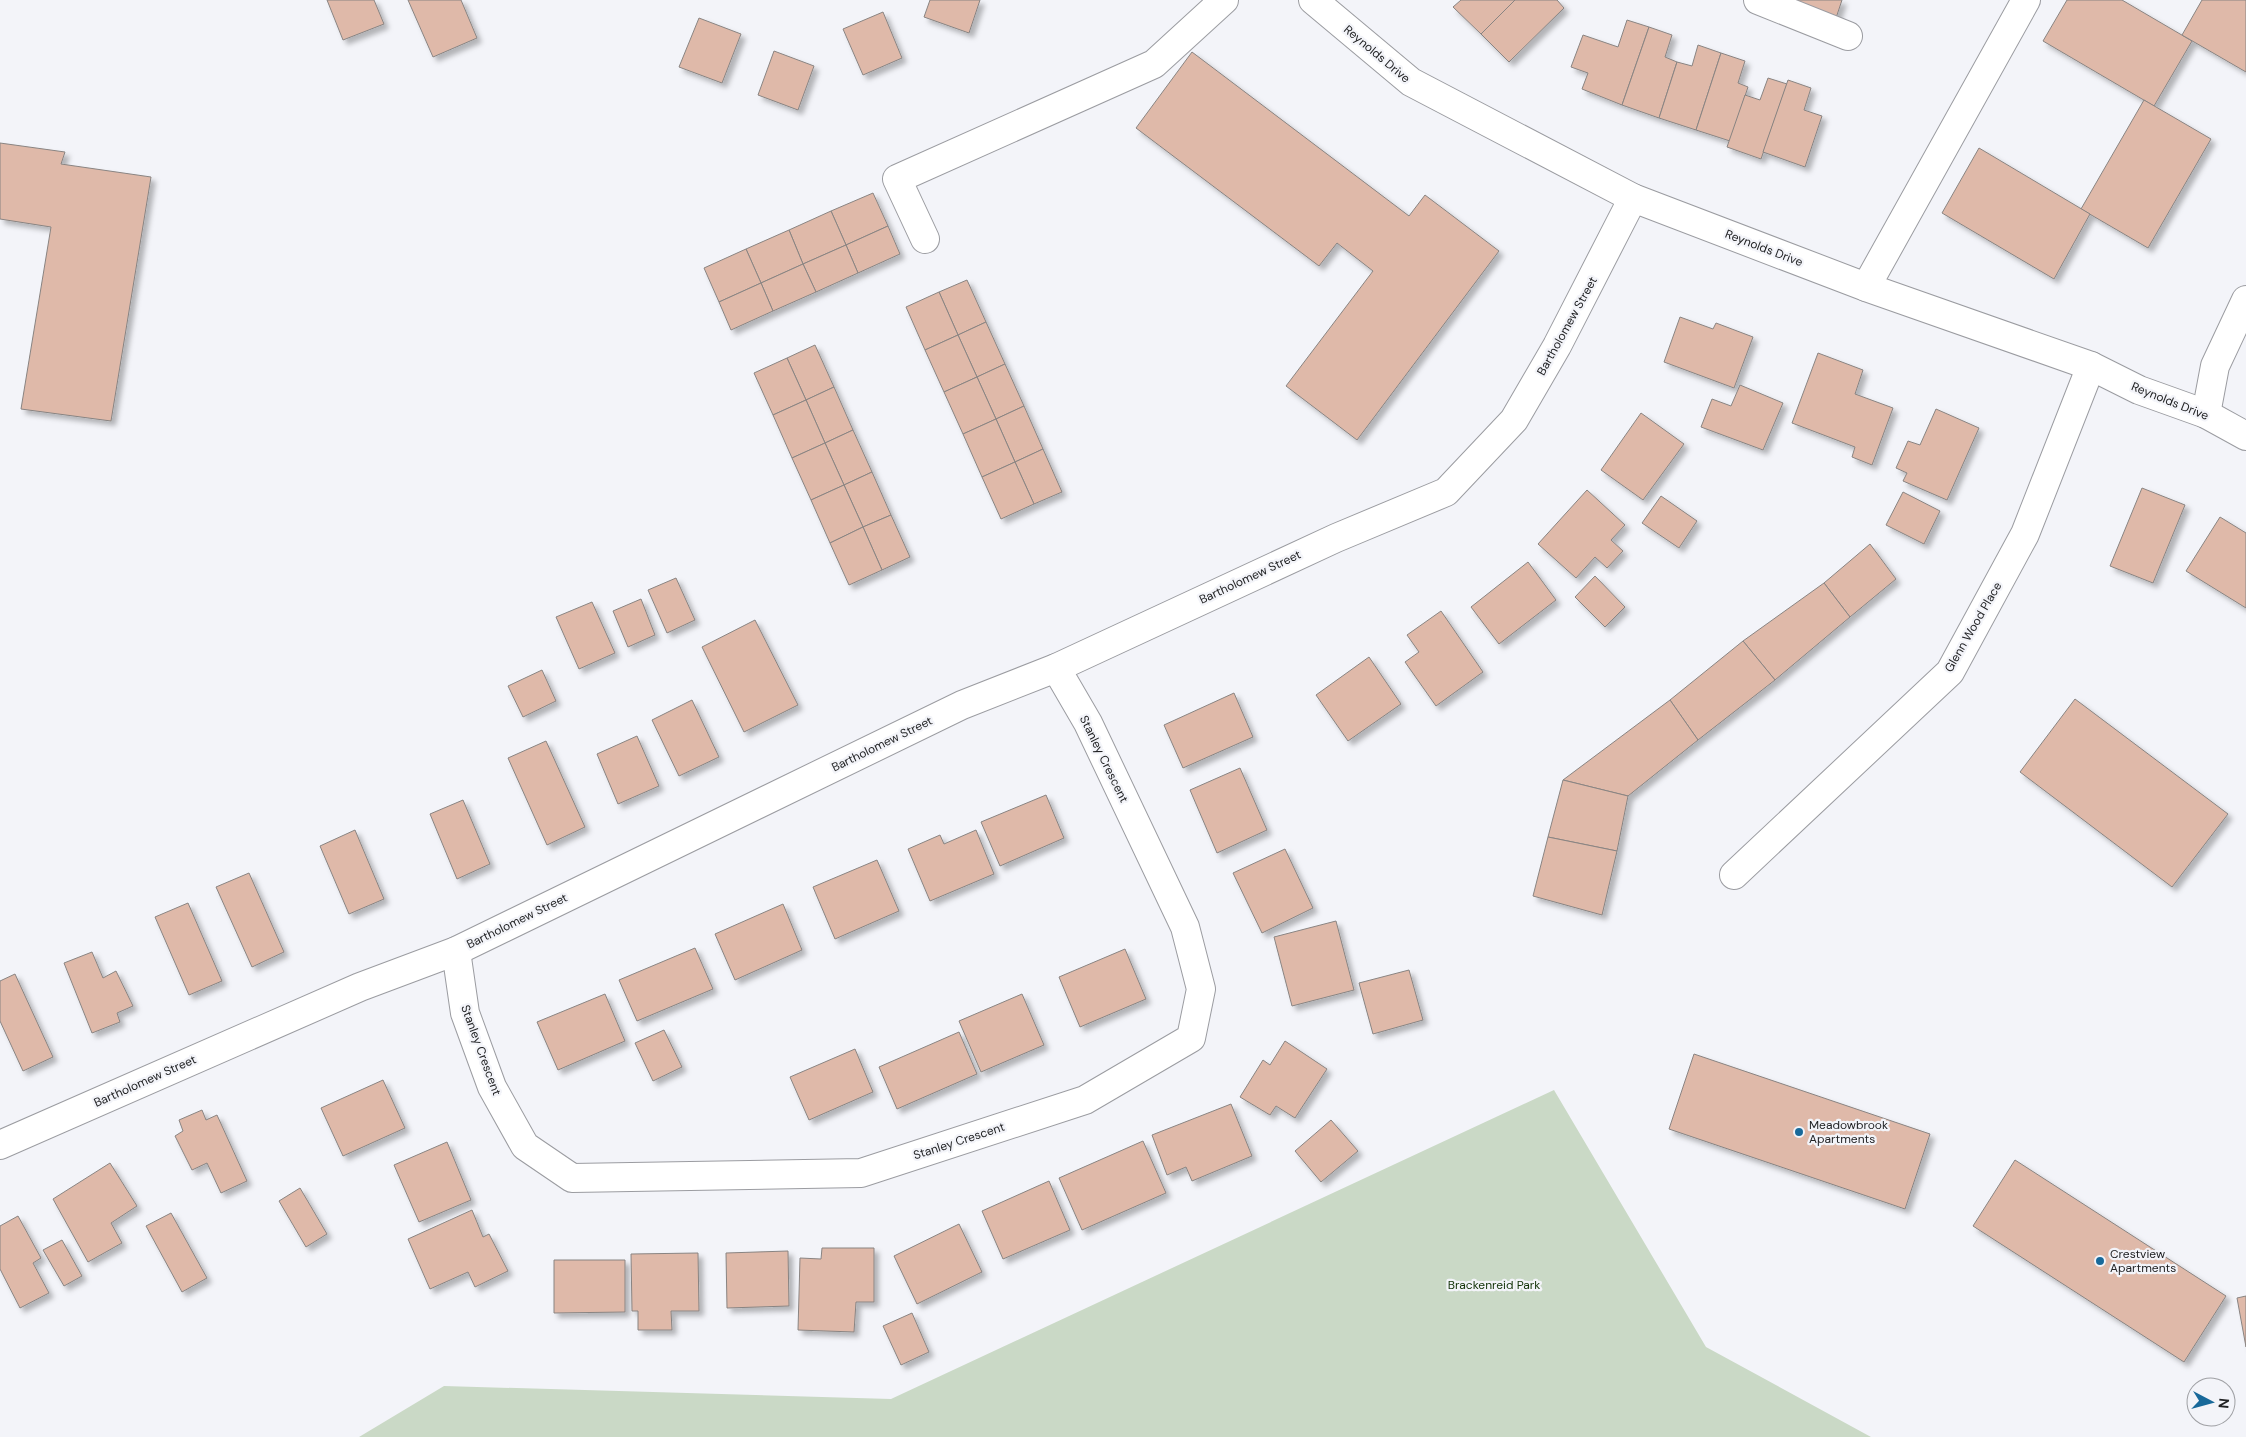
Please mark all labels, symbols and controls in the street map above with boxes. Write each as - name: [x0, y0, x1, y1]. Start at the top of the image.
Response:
- street label: Reynolds Drive: [1341, 22, 1414, 87]
- street label: Reynolds Drive: [1723, 226, 1805, 270]
- street label: Bartholomew Street: [1533, 274, 1601, 378]
- street label: Reynolds Drive: [2129, 378, 2211, 424]
- street label: Bartholomew Street: [1197, 546, 1304, 608]
- street label: Glenn Wood Place: [1941, 579, 2005, 675]
- street label: Bartholomew Street: [829, 712, 935, 775]
- street label: Stanley Crescent: [1076, 713, 1132, 806]
- street label: Bartholomew Street: [464, 889, 570, 952]
- street label: Stanley Crescent: [457, 1003, 505, 1098]
- street label: Bartholomew Street: [91, 1051, 199, 1111]
- place label: Meadowbrook Apartments: [1809, 1117, 1888, 1147]
- street label: Stanley Crescent: [911, 1119, 1007, 1163]
- marker: Meadowbrook Apartments: [1793, 1126, 1805, 1138]
- place label: Crestview Apartments: [2110, 1246, 2176, 1276]
- marker: Crestview Apartments: [2094, 1255, 2106, 1267]
- park label: Brackenreid Park: [1448, 1277, 1540, 1293]
- north arrow: [2186, 1377, 2236, 1427]
- text: N: [2214, 1397, 2233, 1409]

